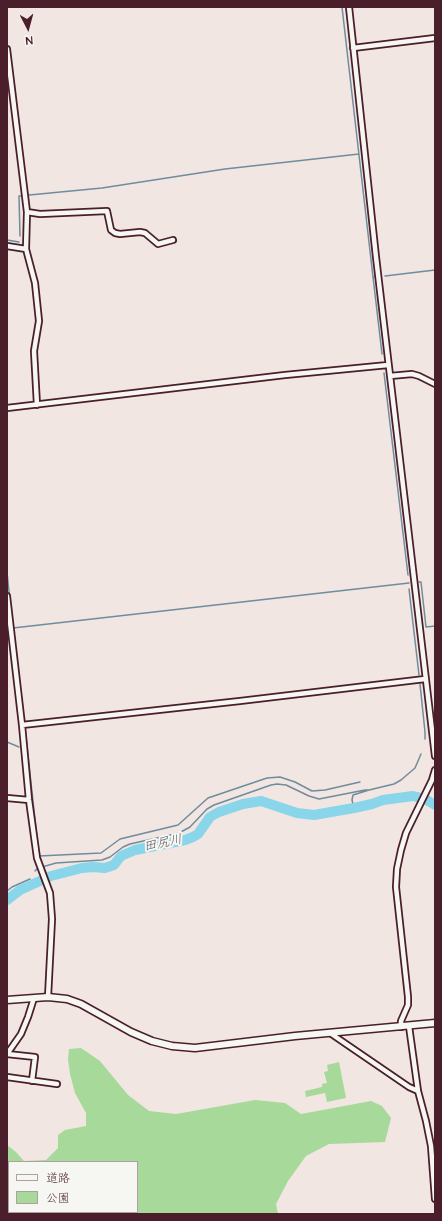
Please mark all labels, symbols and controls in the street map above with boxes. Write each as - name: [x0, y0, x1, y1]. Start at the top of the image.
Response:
- north arrow: [8, 8, 48, 48]
- text: N: [25, 33, 34, 48]
- water label: 田尻川: [142, 832, 184, 856]
- legend: [8, 1161, 138, 1213]
- text: 道路: [46, 1170, 70, 1187]
- text: 公園: [46, 1190, 70, 1207]

